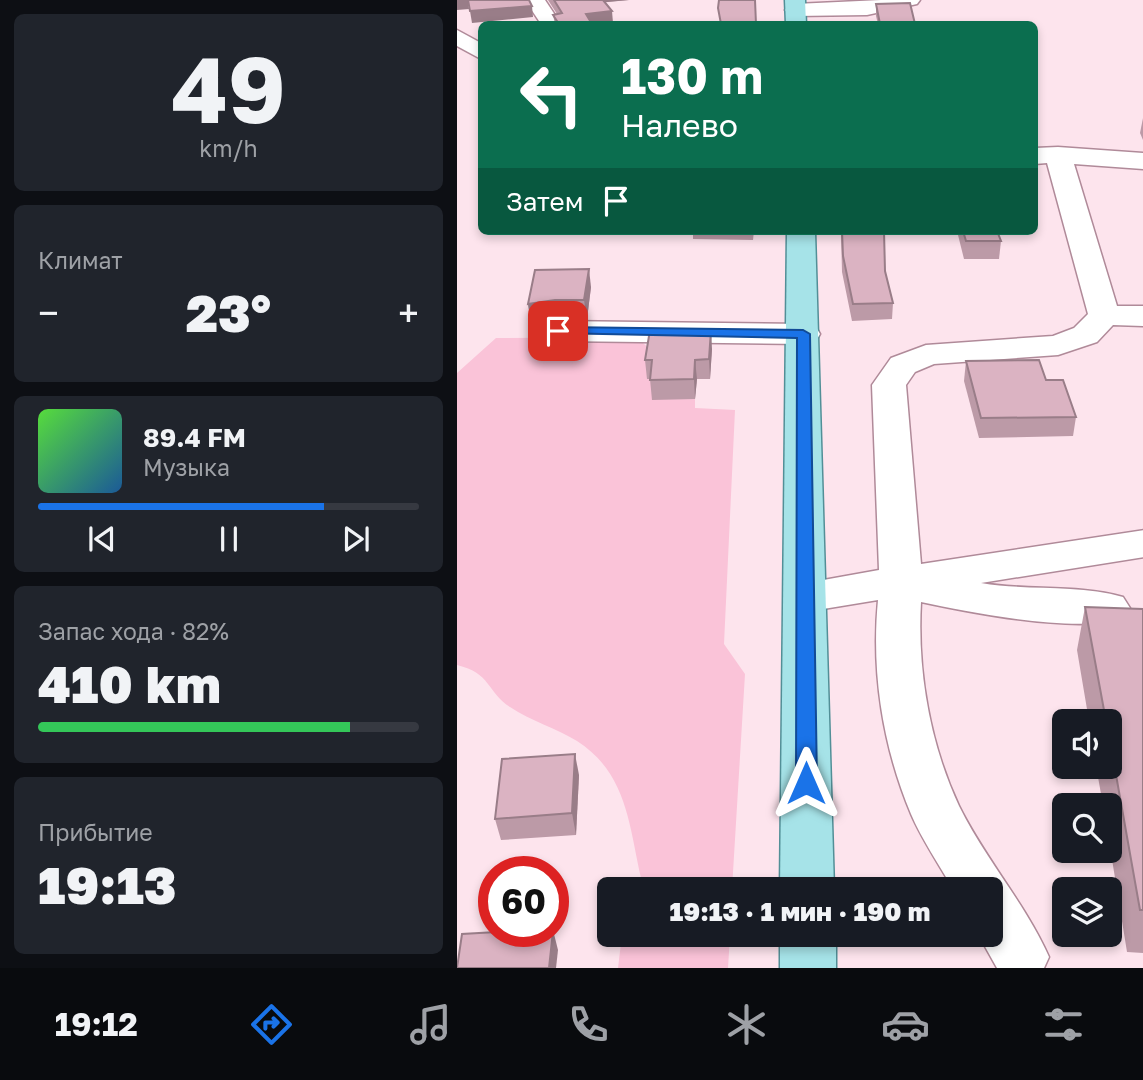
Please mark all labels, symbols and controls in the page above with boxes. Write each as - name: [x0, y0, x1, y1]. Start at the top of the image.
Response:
- text: 49: [171, 34, 286, 143]
- text: 130 m: [621, 46, 763, 105]
- icon: left: [506, 49, 597, 140]
- text: Налево: [621, 106, 738, 144]
- text: km/h: [199, 134, 258, 162]
- icon: arrive: [597, 182, 635, 220]
- text: Затем: [506, 186, 583, 217]
- text: Климат: [38, 246, 123, 274]
- text: 23°: [186, 281, 271, 343]
- text: −: [38, 290, 59, 335]
- text: +: [398, 290, 419, 335]
- pin: [528, 301, 588, 361]
- icon: arrive: [539, 312, 577, 350]
- text: 89.4 FM: [143, 422, 246, 453]
- text: Музыка: [143, 453, 230, 481]
- icon: previous: [83, 520, 121, 558]
- icon: pause: [210, 520, 248, 558]
- icon: next: [337, 520, 375, 558]
- text: Запас хода · 82%: [38, 617, 229, 645]
- text: 410 km: [38, 652, 221, 714]
- map controls: [1052, 709, 1122, 947]
- button: sound: [1052, 709, 1122, 779]
- position arrow: [769, 746, 843, 820]
- button: search: [1052, 793, 1122, 863]
- text: Прибытие: [38, 818, 153, 846]
- text: 19:13: [38, 853, 177, 915]
- speed limit sign: 60: [478, 856, 569, 947]
- button: layers: [1052, 877, 1122, 947]
- text: 19:13 · 1 мин · 190 m: [670, 896, 930, 927]
- icon: directions: [247, 1000, 296, 1049]
- icon: music: [406, 1000, 455, 1049]
- icon: phone: [564, 1000, 613, 1049]
- icon: climate: [722, 1000, 771, 1049]
- icon: car: [881, 1000, 930, 1049]
- icon: filters: [1039, 1000, 1088, 1049]
- text: 19:12: [55, 1005, 138, 1043]

